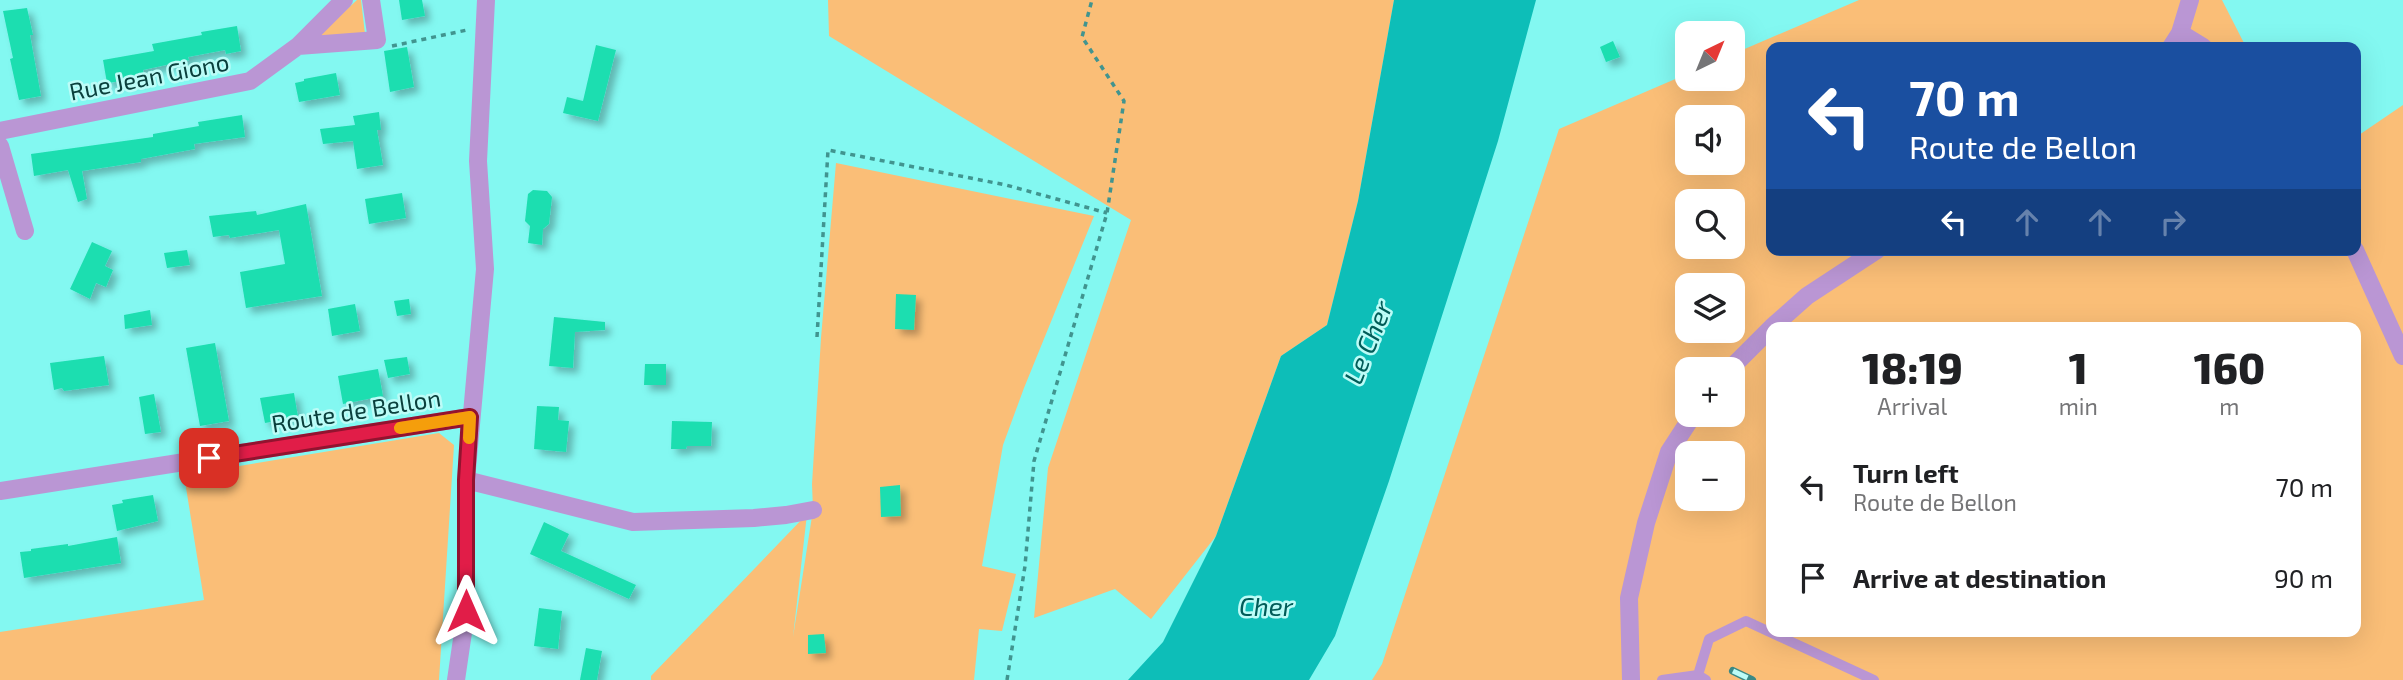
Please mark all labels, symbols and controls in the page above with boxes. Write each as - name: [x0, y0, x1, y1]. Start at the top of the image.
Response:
- north arrow: [1675, 21, 1745, 91]
- map controls: [1675, 21, 1745, 511]
- street label: Rue Jean Giono: [67, 46, 231, 106]
- text: 70 m: [1909, 67, 2020, 126]
- icon: left: [1794, 70, 1885, 161]
- button: sound: [1675, 105, 1745, 175]
- text: Route de Bellon: [1909, 127, 2137, 165]
- button: search: [1675, 189, 1745, 259]
- icon: left: [1935, 203, 1973, 241]
- icon: ahead: [2008, 203, 2046, 241]
- icon: ahead: [2081, 203, 2119, 241]
- icon: right: [2154, 203, 2192, 241]
- button: layers: [1675, 273, 1745, 343]
- water label: Le Cher: [1336, 295, 1398, 388]
- text: 18:19: [1862, 342, 1963, 392]
- text: 1: [2069, 342, 2088, 392]
- text: 160: [2194, 342, 2265, 392]
- button: +: [1675, 357, 1745, 427]
- street label: Route de Bellon: [269, 382, 443, 438]
- text: Arrival: [1877, 392, 1947, 420]
- text: min: [2059, 392, 2098, 420]
- text: m: [2219, 392, 2240, 420]
- pin: [179, 428, 239, 488]
- icon: arrive: [190, 439, 228, 477]
- button: −: [1675, 441, 1745, 511]
- text: Turn left: [1853, 457, 1959, 488]
- icon: left: [1794, 468, 1832, 506]
- text: 70 m: [2275, 471, 2333, 502]
- text: Route de Bellon: [1853, 488, 2017, 516]
- icon: arrive: [1794, 559, 1832, 597]
- text: Arrive at destination: [1853, 562, 2106, 593]
- text: 90 m: [2274, 562, 2333, 593]
- position arrow: [429, 574, 503, 648]
- water label: Cher: [1239, 590, 1294, 621]

